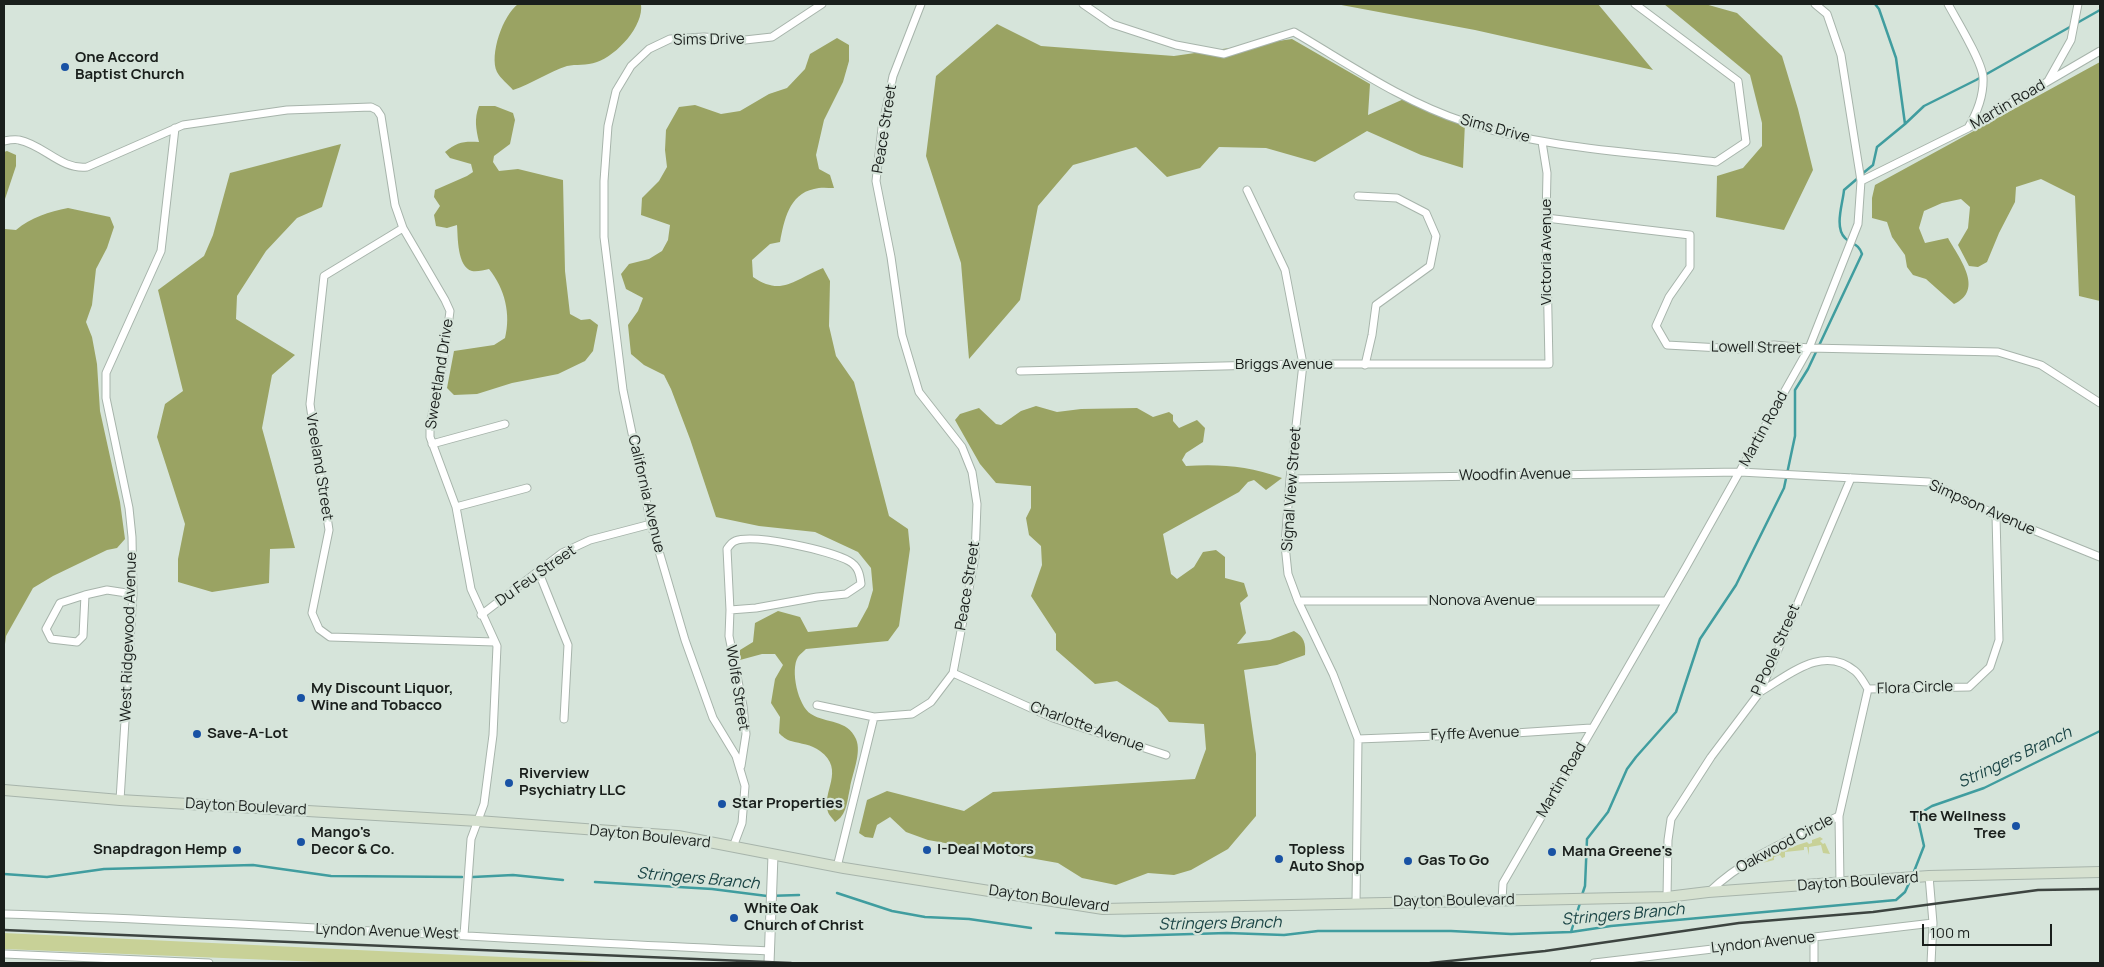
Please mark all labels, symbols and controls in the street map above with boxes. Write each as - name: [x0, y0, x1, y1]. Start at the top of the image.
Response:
- street label: Sims Drive: [673, 30, 745, 50]
- place label: One Accord Baptist Church: [75, 49, 184, 84]
- marker: One Accord Baptist Church: [59, 61, 71, 73]
- street label: Martin Road: [1967, 76, 2049, 134]
- street label: Peace Street: [869, 83, 901, 175]
- street label: Sims Drive: [1458, 111, 1532, 147]
- street label: Victoria Avenue: [1538, 199, 1556, 305]
- street label: Sweetland Drive: [422, 317, 458, 431]
- street label: Lowell Street: [1711, 338, 1801, 358]
- street label: Briggs Avenue: [1235, 356, 1333, 374]
- street label: Martin Road: [1736, 388, 1792, 470]
- street label: Vreeland Street: [302, 412, 336, 522]
- street label: Signal View Street: [1279, 426, 1305, 552]
- street label: California Avenue: [624, 433, 668, 555]
- street label: Woodfin Avenue: [1459, 465, 1571, 485]
- street label: Simpson Avenue: [1926, 477, 2038, 539]
- street label: Peace Street: [952, 540, 984, 632]
- street label: Du Feu Street: [492, 542, 580, 610]
- street label: West Ridgewood Avenue: [117, 552, 141, 722]
- street label: Nonova Avenue: [1429, 592, 1535, 610]
- street label: P Poole Street: [1748, 602, 1804, 698]
- street label: Wolfe Street: [721, 644, 753, 732]
- street label: Flora Circle: [1877, 678, 1953, 698]
- place label: My Discount Liquor, Wine and Tobacco: [311, 680, 453, 715]
- marker: My Discount Liquor, Wine and Tobacco: [295, 692, 307, 704]
- street label: Charlotte Avenue: [1028, 698, 1146, 756]
- street label: Fyffe Avenue: [1430, 723, 1520, 745]
- water label: Stringers Branch: [1955, 723, 2075, 793]
- place label: Save-A-Lot: [207, 725, 288, 743]
- marker: Save-A-Lot: [191, 728, 203, 740]
- street label: Martin Road: [1533, 739, 1591, 821]
- place label: Riverview Psychiatry LLC: [519, 765, 626, 800]
- marker: Riverview Psychiatry LLC: [503, 777, 515, 789]
- street label: Dayton Boulevard: [185, 795, 307, 819]
- place label: Star Properties: [732, 795, 843, 813]
- marker: Star Properties: [716, 798, 728, 810]
- place label: The Wellness Tree: [1910, 808, 2006, 843]
- street label: Oakwood Circle: [1733, 811, 1837, 877]
- marker: The Wellness Tree: [2010, 820, 2022, 832]
- street label: Dayton Boulevard: [589, 822, 711, 852]
- place label: Mango's Decor & Co.: [311, 824, 395, 859]
- marker: Mango's Decor & Co.: [295, 836, 307, 848]
- place label: Snapdragon Hemp: [93, 841, 227, 859]
- place label: I-Deal Motors: [937, 841, 1034, 859]
- place label: Topless Auto Shop: [1289, 841, 1365, 876]
- place label: Mama Greene's: [1562, 843, 1672, 861]
- marker: Snapdragon Hemp: [231, 844, 243, 856]
- marker: I-Deal Motors: [921, 844, 933, 856]
- marker: Mama Greene's: [1546, 846, 1558, 858]
- place label: Gas To Go: [1418, 852, 1489, 870]
- marker: Topless Auto Shop: [1273, 853, 1285, 865]
- marker: Gas To Go: [1402, 855, 1414, 867]
- water label: Stringers Branch: [636, 864, 760, 894]
- street label: Dayton Boulevard: [1797, 869, 1919, 895]
- street label: Dayton Boulevard: [988, 882, 1110, 916]
- street label: Dayton Boulevard: [1393, 891, 1515, 911]
- place label: White Oak Church of Christ: [744, 900, 864, 935]
- water label: Stringers Branch: [1561, 900, 1685, 930]
- marker: White Oak Church of Christ: [728, 912, 740, 924]
- water label: Stringers Branch: [1158, 913, 1282, 935]
- scale bar: [1924, 914, 2054, 946]
- street label: Lyndon Avenue West: [315, 921, 459, 943]
- text: 100 m: [1930, 922, 1970, 943]
- street label: Lyndon Avenue: [1710, 929, 1816, 957]

